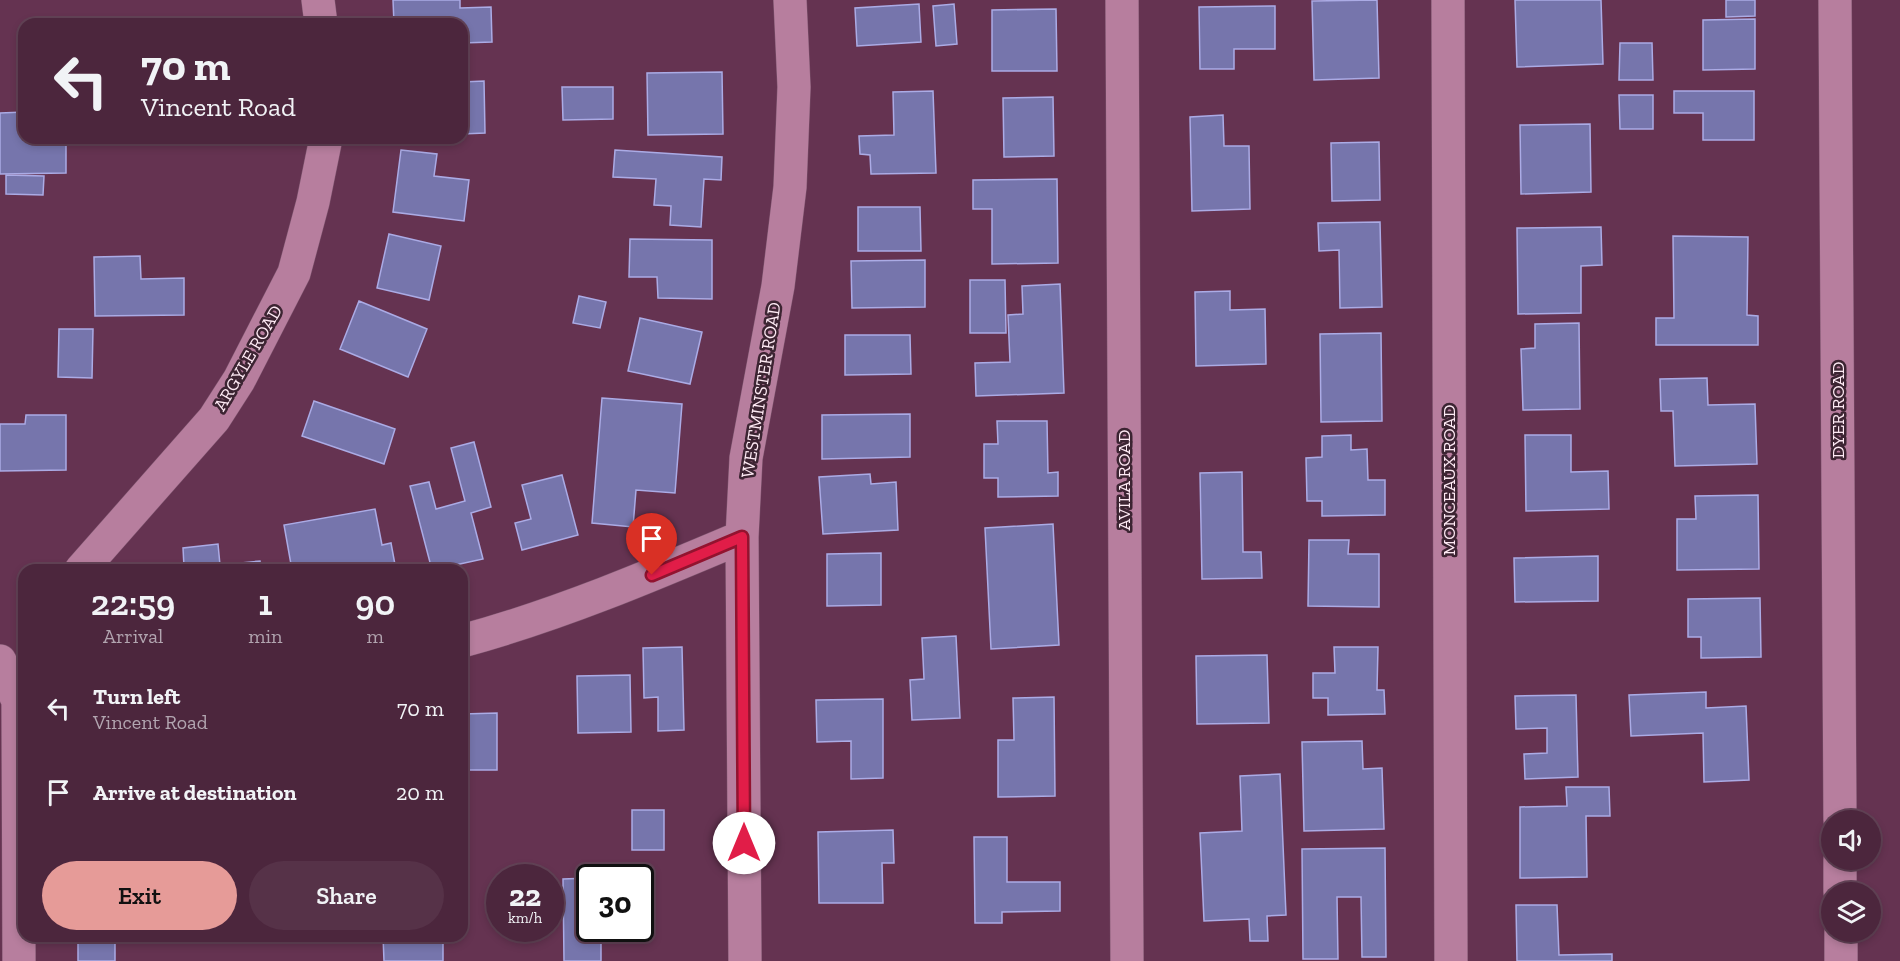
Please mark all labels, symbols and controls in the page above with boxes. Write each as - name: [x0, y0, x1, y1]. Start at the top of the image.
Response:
- text: 70 m: [141, 40, 231, 91]
- icon: left: [42, 42, 120, 120]
- text: Vincent Road: [141, 91, 296, 123]
- street label: ARGYLE ROAD: [209, 301, 287, 415]
- street label: WESTMINSTER ROAD: [736, 301, 786, 479]
- street label: DYER ROAD: [1827, 362, 1849, 458]
- street label: MONCEAUX ROAD: [1438, 405, 1460, 555]
- street label: AVILA ROAD: [1113, 430, 1135, 530]
- pin: [626, 513, 677, 575]
- icon: arrive: [635, 522, 668, 555]
- text: 22:59: [91, 581, 175, 624]
- text: 1: [258, 581, 272, 624]
- text: 90: [355, 581, 395, 624]
- text: Arrival: [103, 624, 163, 648]
- text: min: [248, 624, 282, 648]
- text: m: [367, 624, 384, 648]
- text: Turn left: [93, 683, 180, 710]
- icon: left: [42, 692, 75, 725]
- text: 70 m: [397, 695, 444, 722]
- text: Vincent Road: [93, 710, 208, 734]
- icon: arrive: [42, 776, 75, 809]
- text: Arrive at destination: [93, 779, 296, 806]
- text: 20 m: [396, 779, 444, 806]
- map controls: [1821, 810, 1881, 942]
- button: sound: [1821, 810, 1881, 870]
- position arrow: [712, 811, 776, 875]
- button: Exit: [42, 861, 237, 930]
- button: Share: [249, 861, 444, 930]
- speed limit sign: 30: [576, 864, 654, 942]
- text: 22: [509, 878, 541, 914]
- button: layers: [1821, 882, 1881, 942]
- text: km/h: [508, 909, 542, 927]

